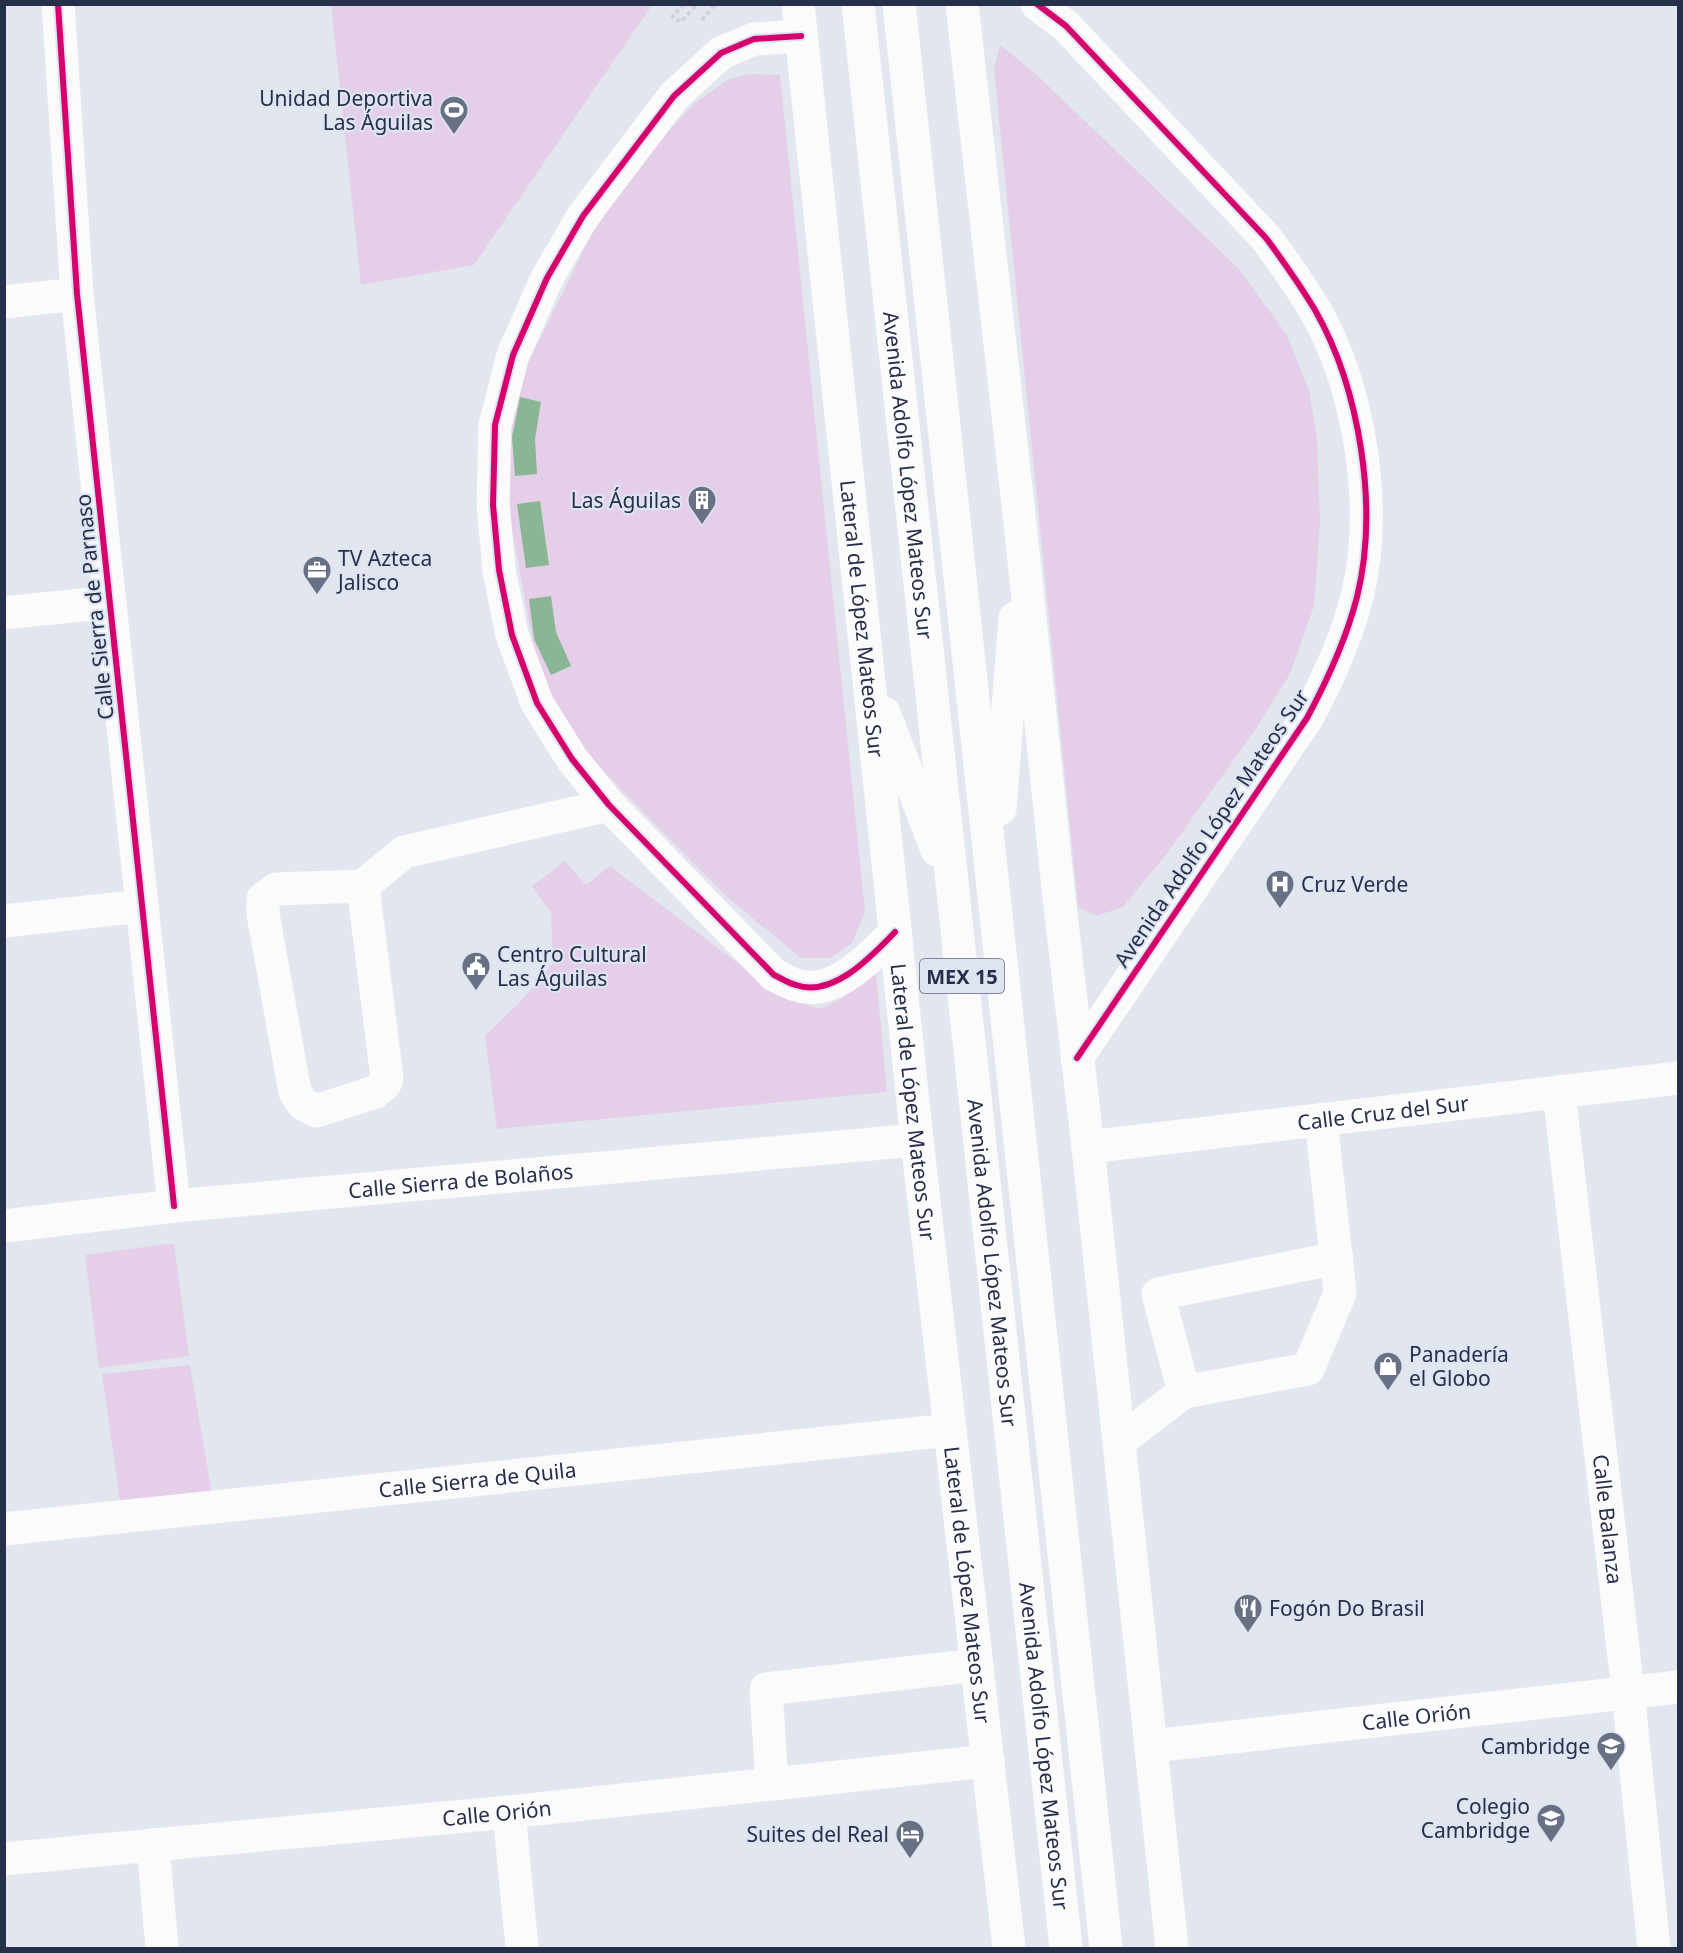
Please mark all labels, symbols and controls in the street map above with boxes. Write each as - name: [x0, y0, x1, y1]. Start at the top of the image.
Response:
- place label: Unidad Deportiva Las Águilas: [259, 84, 433, 136]
- sports icon: Unidad Deportiva Las Águilas: [438, 94, 470, 136]
- street label: Avenida Adolfo López Mateos Sur: [877, 310, 940, 641]
- street label: Lateral de López Mateos Sur: [834, 479, 891, 759]
- building icon: Las Águilas: [686, 484, 718, 526]
- place label: Las Águilas: [571, 486, 681, 514]
- street label: Calle Sierra de Parnaso: [68, 493, 120, 721]
- place label: TV Azteca Jalisco: [336, 544, 432, 596]
- office icon: TV Azteca Jalisco: [301, 554, 333, 596]
- street label: Avenida Adolfo López Mateos Sur: [1107, 683, 1315, 972]
- hospital icon: Cruz Verde: [1264, 868, 1296, 910]
- place label: Cruz Verde: [1301, 870, 1408, 898]
- place label: Centro Cultural Las Águilas: [497, 940, 647, 992]
- public building icon: Centro Cultural Las Águilas: [460, 950, 492, 992]
- road number: MEX 15: [920, 959, 1004, 993]
- street label: Lateral de López Mateos Sur: [885, 962, 942, 1242]
- street label: Calle Cruz del Sur: [1296, 1089, 1471, 1136]
- street label: Avenida Adolfo López Mateos Sur: [961, 1097, 1024, 1429]
- street label: Calle Sierra de Bolaños: [347, 1157, 574, 1204]
- place label: Panadería el Globo: [1409, 1340, 1509, 1392]
- shop icon: Panadería el Globo: [1372, 1350, 1404, 1392]
- street label: Lateral de López Mateos Sur: [938, 1445, 997, 1725]
- street label: Calle Balanza: [1587, 1453, 1629, 1586]
- street label: Calle Sierra de Quila: [377, 1455, 578, 1504]
- street label: Avenida Adolfo López Mateos Sur: [1013, 1581, 1076, 1912]
- restaurant icon: Fogón Do Brasil: [1232, 1592, 1264, 1634]
- place label: Fogón Do Brasil: [1269, 1594, 1425, 1622]
- street label: Calle Orión: [1360, 1696, 1472, 1736]
- school or university icon: Cambridge: [1595, 1730, 1627, 1772]
- place label: Cambridge: [1481, 1732, 1590, 1760]
- place label: Colegio Cambridge: [1421, 1792, 1530, 1844]
- street label: Calle Orión: [441, 1794, 553, 1832]
- school or university icon: Colegio Cambridge: [1535, 1802, 1567, 1844]
- hotel icon: Suites del Real: [894, 1818, 926, 1860]
- place label: Suites del Real: [746, 1820, 889, 1848]

